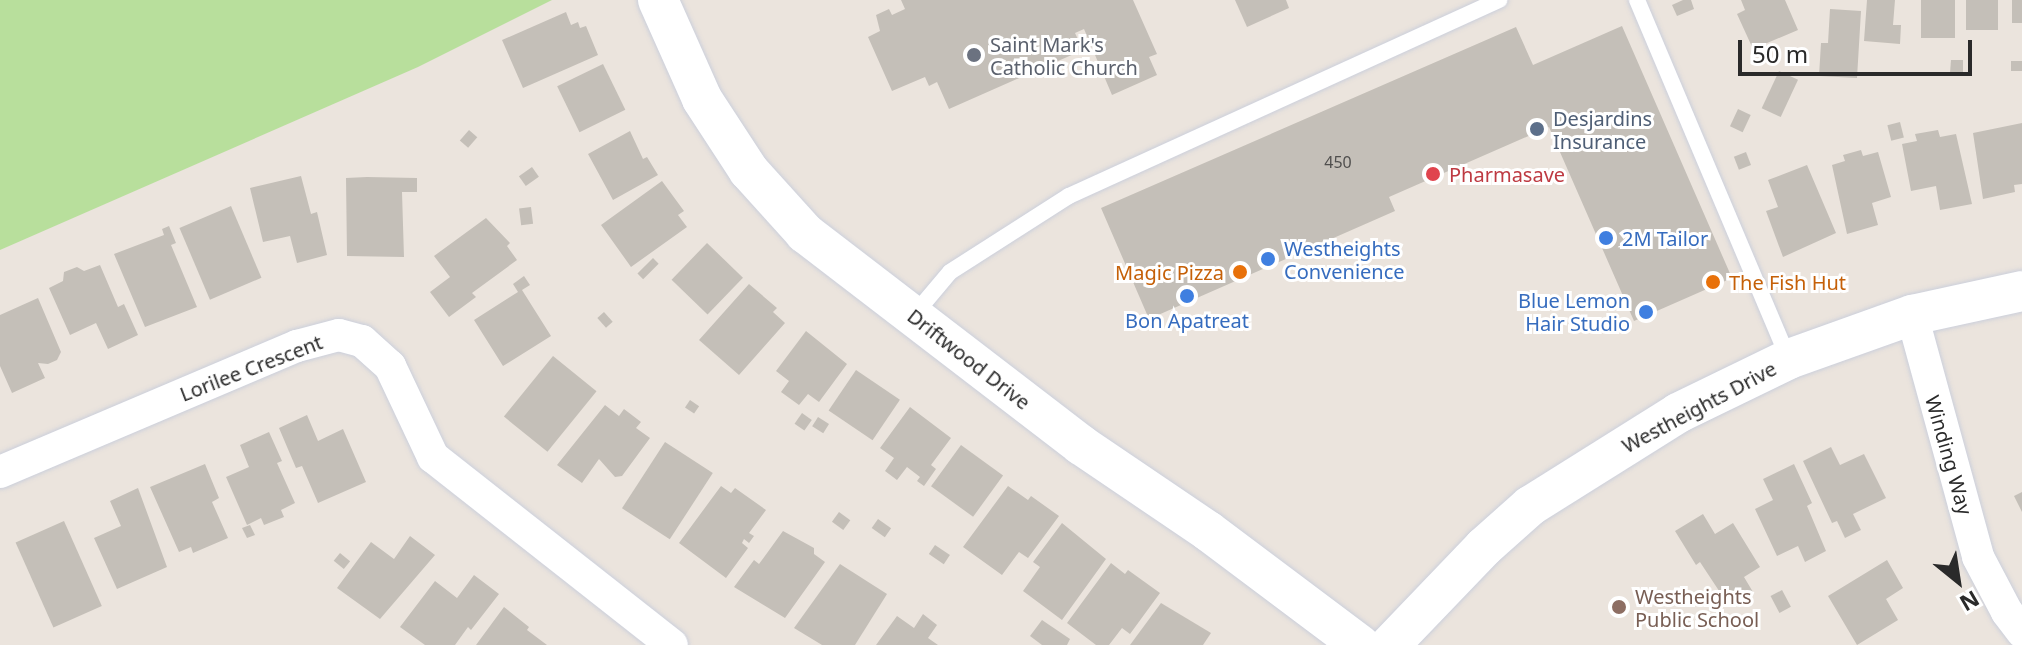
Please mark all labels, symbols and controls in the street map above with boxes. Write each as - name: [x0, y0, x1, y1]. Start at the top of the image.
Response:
- scale bar: [1742, 24, 1976, 74]
- place label: Saint Mark's Catholic Church: [990, 32, 1138, 79]
- text: 50 m: [1752, 37, 1808, 70]
- marker: Saint Mark's Catholic Church: [965, 46, 983, 64]
- place label: Desjardins Insurance: [1553, 106, 1652, 153]
- marker: Desjardins Insurance: [1528, 120, 1546, 138]
- house number: 450: [1324, 152, 1352, 172]
- place label: Pharmasave: [1449, 162, 1565, 186]
- marker: Pharmasave: [1424, 165, 1442, 183]
- place label: 2M Tailor: [1622, 226, 1708, 250]
- marker: 2M Tailor: [1597, 229, 1615, 247]
- place label: Westheights Convenience: [1284, 236, 1405, 283]
- marker: Westheights Convenience: [1259, 250, 1277, 268]
- place label: Magic Pizza: [1115, 260, 1224, 284]
- marker: Magic Pizza: [1231, 263, 1249, 281]
- place label: The Fish Hut: [1729, 270, 1846, 294]
- marker: The Fish Hut: [1704, 273, 1722, 291]
- marker: Bon Apatreat: [1178, 287, 1196, 305]
- place label: Blue Lemon Hair Studio: [1518, 288, 1630, 335]
- marker: Blue Lemon Hair Studio: [1637, 303, 1655, 321]
- street label: Driftwood Drive: [903, 304, 1035, 414]
- place label: Bon Apatreat: [1125, 308, 1249, 332]
- street label: Lorilee Crescent: [176, 330, 326, 406]
- street label: Westheights Drive: [1618, 356, 1780, 458]
- street label: Winding Way: [1921, 393, 1977, 517]
- north arrow: [1918, 541, 1998, 621]
- place label: Westheights Public School: [1635, 584, 1759, 631]
- text: N: [1955, 584, 1985, 619]
- marker: Westheights Public School: [1610, 598, 1628, 616]

